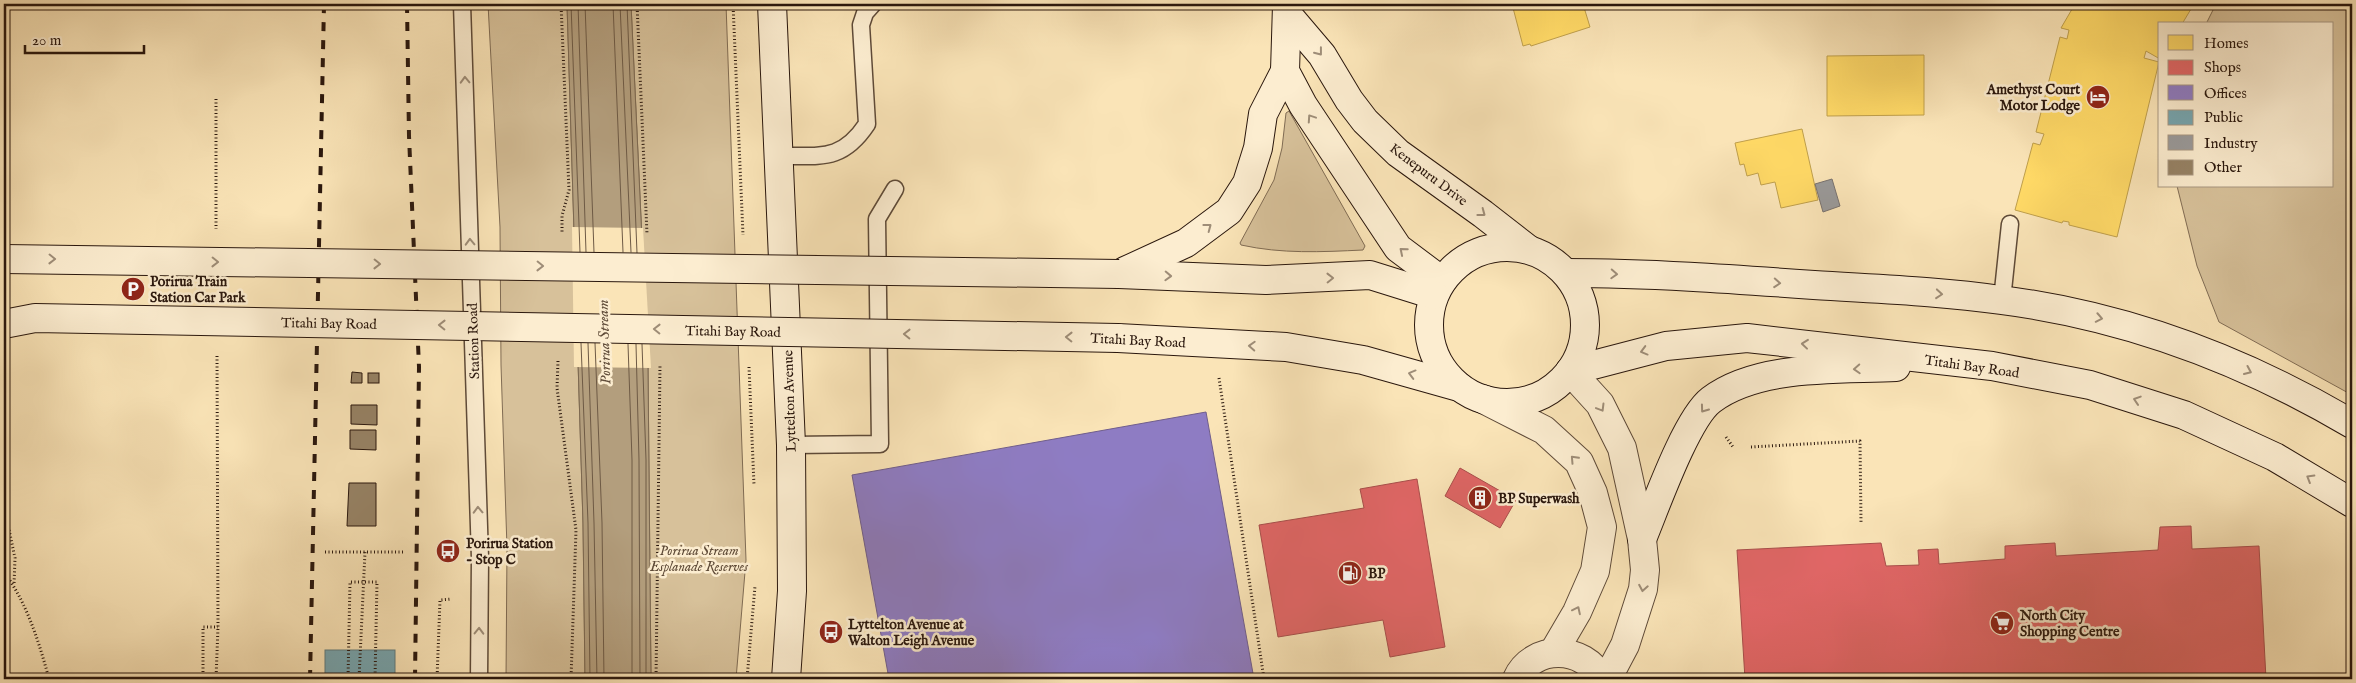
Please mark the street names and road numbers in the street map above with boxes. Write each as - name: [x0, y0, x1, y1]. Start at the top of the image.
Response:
- street label: Kenepuru Drive: [1386, 140, 1472, 210]
- street label: Station Road: [464, 302, 484, 379]
- street label: Titahi Bay Road: [281, 314, 378, 334]
- street label: Titahi Bay Road: [685, 322, 782, 342]
- street label: Titahi Bay Road: [1090, 330, 1187, 353]
- street label: Lyttelton Avenue: [779, 349, 801, 452]
- street label: Titahi Bay Road: [1923, 351, 2021, 383]

